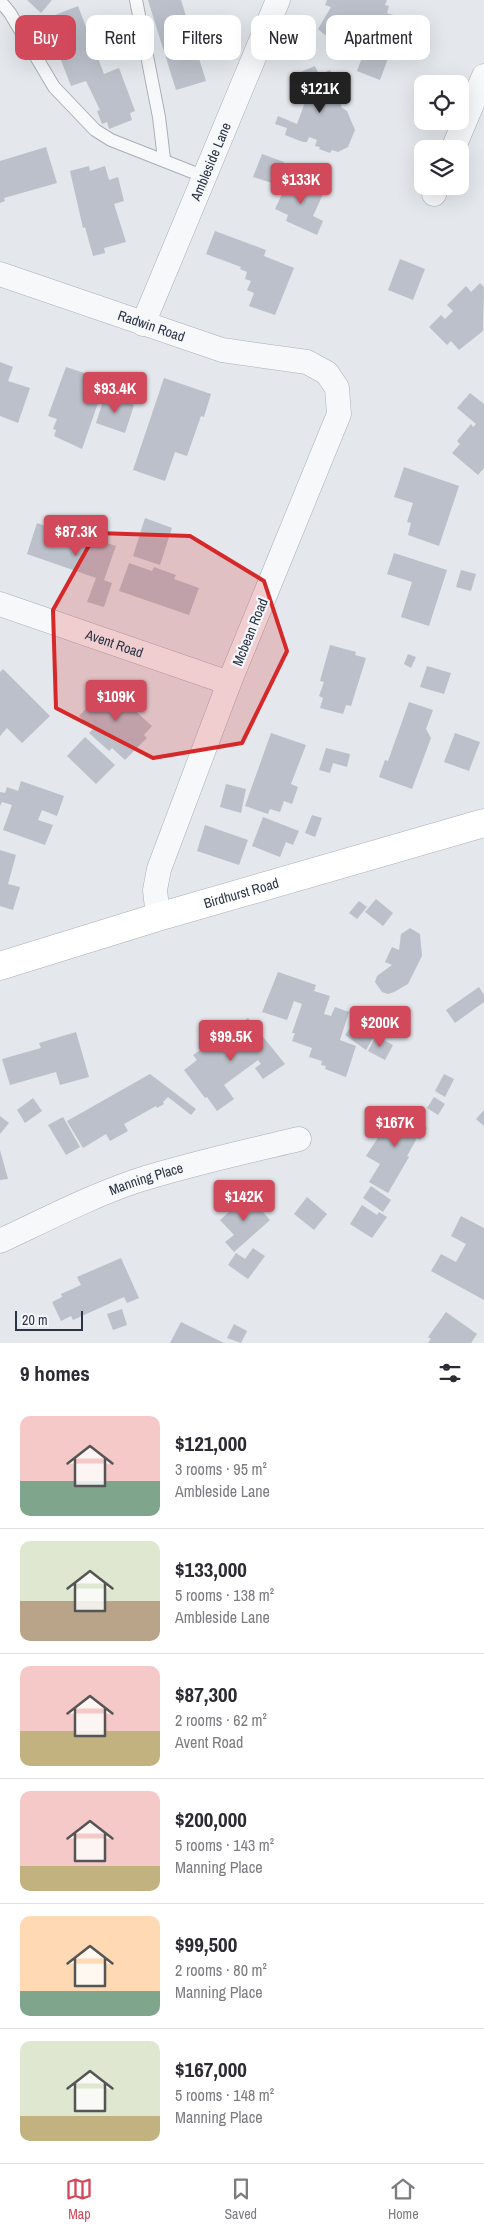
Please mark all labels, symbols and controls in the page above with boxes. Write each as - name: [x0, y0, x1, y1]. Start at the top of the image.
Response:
- chip: Buy: [15, 15, 76, 60]
- chip: Rent: [86, 15, 154, 60]
- chip: Filters: [164, 15, 241, 60]
- chip: New: [251, 15, 316, 60]
- chip: Apartment: [326, 15, 430, 60]
- pin: $121K: [285, 72, 355, 114]
- map controls: [414, 75, 469, 195]
- button: locate: [414, 75, 469, 130]
- text: $121K: [301, 77, 339, 99]
- street label: Ambleside Lane: [186, 120, 235, 204]
- button: layers: [414, 140, 469, 195]
- pin: $133K: [266, 162, 336, 205]
- text: $133K: [282, 168, 320, 190]
- street label: Radwin Road: [116, 306, 187, 346]
- pin: $93.4K: [74, 372, 156, 414]
- text: $93.4K: [94, 377, 136, 399]
- pin: $87.3K: [35, 514, 117, 557]
- text: $87.3K: [55, 520, 97, 542]
- street label: Mcbean Road: [228, 595, 272, 669]
- street label: Avent Road: [82, 625, 146, 662]
- pin: $109K: [81, 680, 151, 722]
- text: $109K: [97, 685, 135, 707]
- street label: Birdhurst Road: [202, 874, 281, 912]
- pin: $200K: [345, 1006, 415, 1048]
- text: $200K: [361, 1011, 399, 1033]
- pin: $99.5K: [190, 1020, 272, 1062]
- text: $99.5K: [210, 1025, 252, 1047]
- pin: $167K: [360, 1106, 430, 1148]
- text: $167K: [376, 1111, 414, 1133]
- street label: Manning Place: [106, 1159, 185, 1199]
- pin: $142K: [209, 1180, 279, 1222]
- text: $142K: [225, 1185, 263, 1207]
- scale bar: [15, 1308, 82, 1331]
- text: 20 m: [22, 1311, 48, 1329]
- text: 9 homes: [20, 1359, 90, 1388]
- icon: filters: [436, 1359, 464, 1387]
- text: $121,000: [175, 1429, 247, 1458]
- icon: home: [60, 1436, 120, 1496]
- text: 3 rooms · 95 m²: [175, 1458, 267, 1480]
- text: Ambleside Lane: [175, 1480, 270, 1502]
- text: $133,000: [175, 1555, 247, 1584]
- icon: home: [60, 1561, 120, 1621]
- text: 5 rooms · 138 m²: [175, 1584, 274, 1606]
- text: Ambleside Lane: [175, 1606, 270, 1628]
- text: $87,300: [175, 1680, 237, 1709]
- icon: home: [60, 1686, 120, 1746]
- text: 2 rooms · 62 m²: [175, 1709, 267, 1731]
- text: Avent Road: [175, 1731, 243, 1753]
- text: $200,000: [175, 1805, 247, 1834]
- icon: home: [60, 1811, 120, 1871]
- text: 5 rooms · 143 m²: [175, 1834, 274, 1856]
- text: Manning Place: [175, 1856, 263, 1878]
- text: $99,500: [175, 1930, 237, 1959]
- icon: home: [60, 1936, 120, 1996]
- text: 2 rooms · 80 m²: [175, 1959, 267, 1981]
- text: Manning Place: [175, 1981, 263, 2003]
- text: $167,000: [175, 2055, 247, 2084]
- icon: home: [60, 2061, 120, 2121]
- text: 5 rooms · 148 m²: [175, 2084, 274, 2106]
- text: Manning Place: [175, 2106, 263, 2128]
- tab: Map: [65, 2175, 93, 2223]
- tab: Saved: [224, 2175, 257, 2223]
- tab: Home: [388, 2175, 419, 2223]

